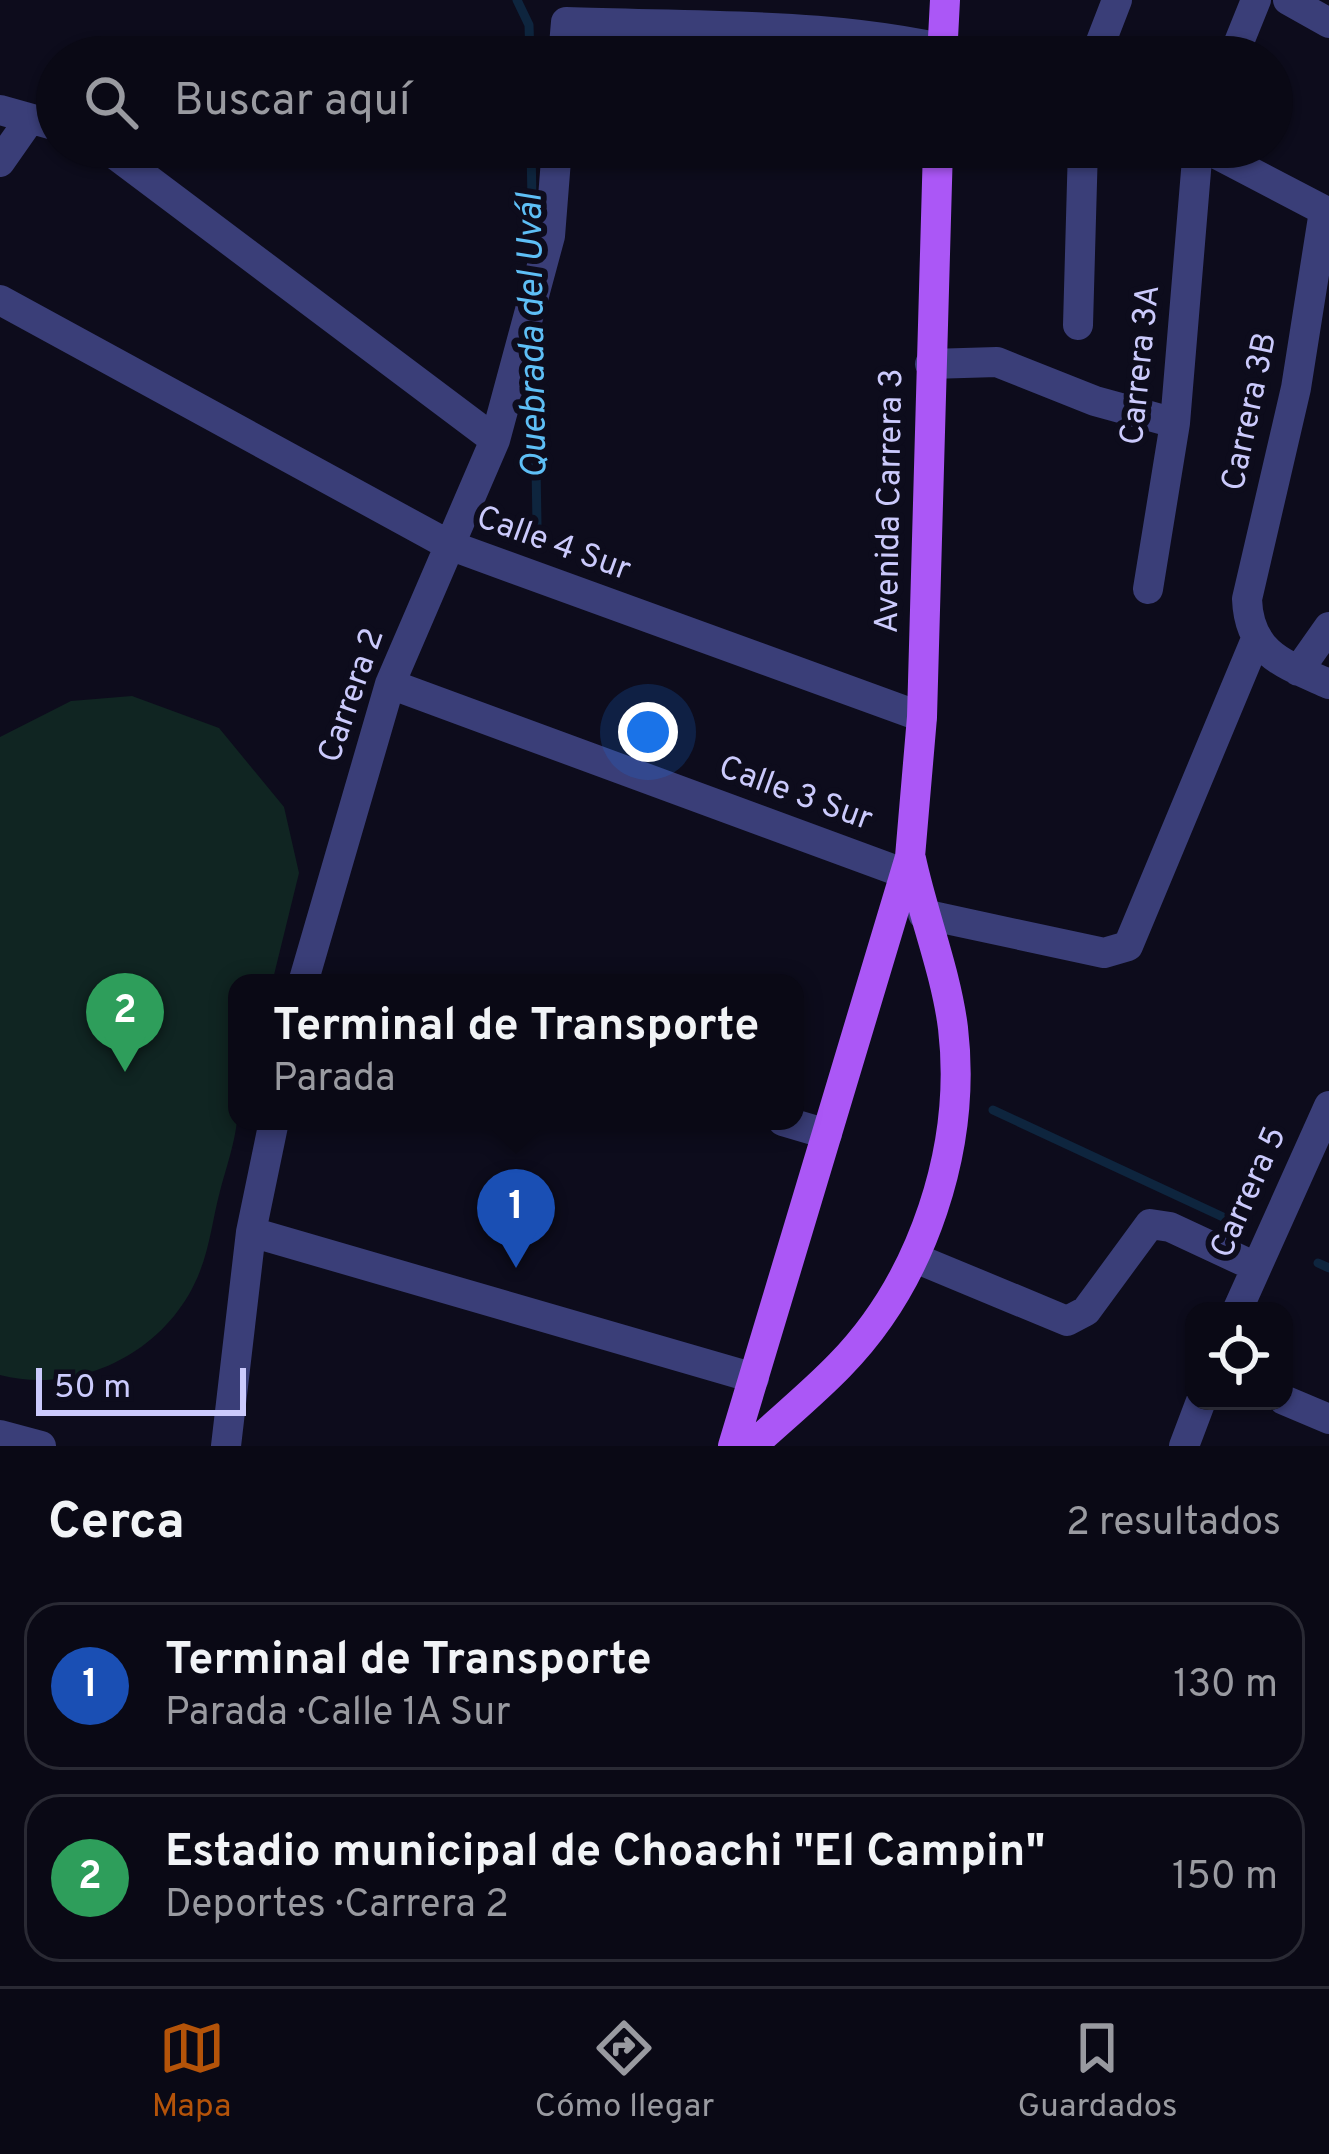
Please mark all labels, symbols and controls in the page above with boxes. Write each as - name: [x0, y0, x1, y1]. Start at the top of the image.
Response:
- search box: [36, 36, 1293, 168]
- icon: search: [78, 69, 144, 135]
- text: Buscar aquí: [174, 74, 410, 131]
- water label: Quebrada del Uvál: [508, 191, 559, 479]
- street label: Carrera 3A: [1113, 283, 1171, 447]
- street label: Carrera 3B: [1214, 329, 1288, 495]
- street label: Avenida Carrera 3: [868, 368, 914, 634]
- street label: Calle 4 Sur: [470, 498, 636, 592]
- street label: Carrera 2: [310, 623, 396, 769]
- your location: [618, 702, 678, 762]
- street label: Calle 3 Sur: [712, 748, 878, 842]
- pin: 2: [86, 973, 164, 1072]
- popup: [228, 974, 804, 1130]
- text: Terminal de Transporte: [273, 999, 759, 1056]
- text: Parada: [273, 1056, 395, 1105]
- street label: Carrera 5: [1202, 1121, 1298, 1265]
- pin: 1: [477, 1169, 555, 1268]
- map controls: [1185, 1302, 1293, 1410]
- button: locate: [1185, 1302, 1293, 1410]
- scale bar: [36, 1362, 246, 1415]
- text: 50 m: [54, 1368, 131, 1410]
- text: Cerca: [48, 1492, 185, 1557]
- text: 2 resultados: [1066, 1500, 1281, 1549]
- text: Terminal de Transporte: [165, 1633, 652, 1690]
- text: 1: [82, 1662, 98, 1711]
- text: 130 m: [1173, 1662, 1278, 1711]
- text: Parada · Calle 1A Sur: [165, 1690, 511, 1739]
- text: Estadio municipal de Choachi "El Campin": [165, 1825, 1045, 1882]
- text: 2: [78, 1854, 102, 1903]
- text: 150 m: [1172, 1854, 1278, 1903]
- text: Deportes · Carrera 2: [165, 1882, 509, 1931]
- tab: Mapa: [152, 2015, 231, 2129]
- tab: Cómo llegar: [535, 2015, 714, 2129]
- tab: Guardados: [1018, 2015, 1177, 2129]

